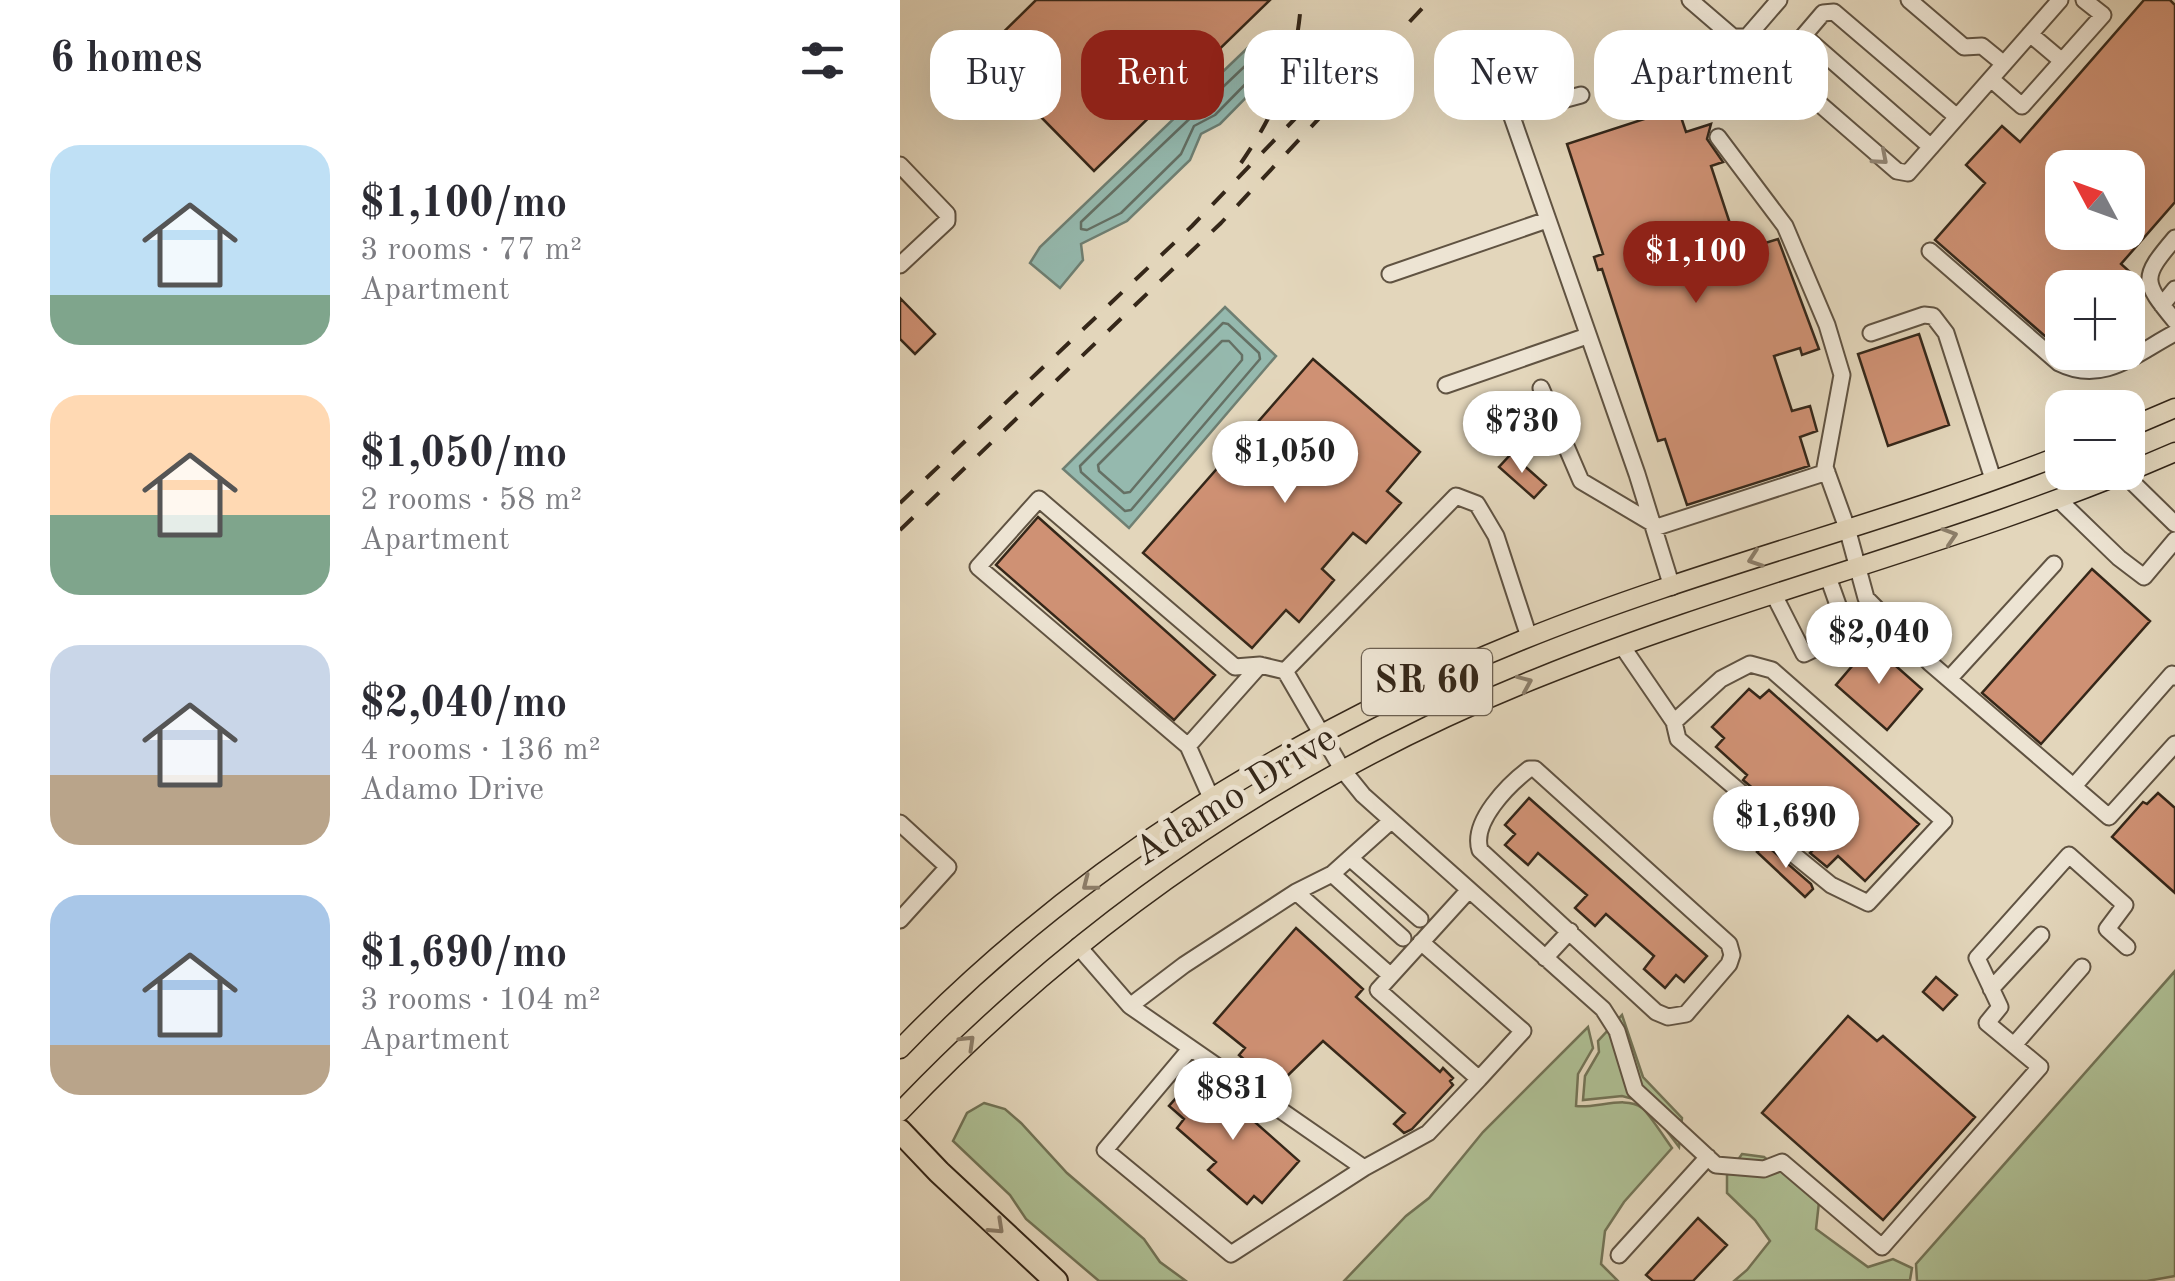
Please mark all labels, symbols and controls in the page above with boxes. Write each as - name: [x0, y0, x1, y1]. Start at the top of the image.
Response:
- chip: Buy: [930, 30, 1061, 120]
- chip: Rent: [1081, 30, 1224, 120]
- chip: Filters: [1244, 30, 1414, 120]
- chip: New: [1434, 30, 1574, 120]
- chip: Apartment: [1594, 30, 1828, 120]
- icon: filters: [795, 33, 850, 88]
- text: 6 homes: [50, 39, 202, 81]
- one-way arrow: [1870, 146, 1888, 164]
- north arrow: [2045, 150, 2145, 250]
- map controls: [2045, 150, 2145, 490]
- text: $1,100/mo: [360, 184, 567, 226]
- icon: home: [130, 185, 250, 305]
- pin: $1,100: [1615, 221, 1777, 306]
- text: 3 rooms · 77 m²: [360, 235, 582, 267]
- text: $1,100: [1645, 237, 1747, 269]
- button: +: [2045, 270, 2145, 370]
- text: Apartment: [360, 275, 510, 307]
- button: −: [2045, 390, 2145, 490]
- pin: $730: [1463, 391, 1581, 476]
- text: $730: [1485, 407, 1559, 439]
- pin: $1,050: [1204, 421, 1366, 506]
- text: $1,050/mo: [360, 434, 567, 476]
- icon: home: [130, 435, 250, 555]
- text: $1,050: [1234, 437, 1336, 469]
- text: 2 rooms · 58 m²: [360, 485, 582, 517]
- text: Apartment: [360, 525, 510, 557]
- one-way arrow: [1941, 528, 1958, 548]
- one-way arrow: [1747, 548, 1764, 568]
- pin: $2,040: [1798, 602, 1960, 687]
- text: $2,040: [1828, 618, 1930, 650]
- road number: SR 60: [1362, 649, 1492, 715]
- one-way arrow: [1515, 675, 1533, 695]
- text: $2,040/mo: [360, 684, 567, 726]
- icon: home: [130, 685, 250, 805]
- street label: Adamo Drive: [1128, 719, 1344, 875]
- text: 4 rooms · 136 m²: [360, 735, 601, 767]
- text: Adamo Drive: [360, 775, 544, 807]
- pin: $1,690: [1705, 786, 1867, 871]
- text: $1,690: [1735, 802, 1837, 834]
- one-way arrow: [1082, 872, 1100, 890]
- text: $1,690/mo: [360, 934, 567, 976]
- icon: home: [130, 935, 250, 1055]
- text: 3 rooms · 104 m²: [360, 985, 601, 1017]
- text: Apartment: [360, 1025, 510, 1057]
- one-way arrow: [957, 1036, 975, 1054]
- pin: $831: [1174, 1058, 1292, 1143]
- text: $831: [1196, 1074, 1270, 1106]
- one-way arrow: [985, 1215, 1004, 1233]

